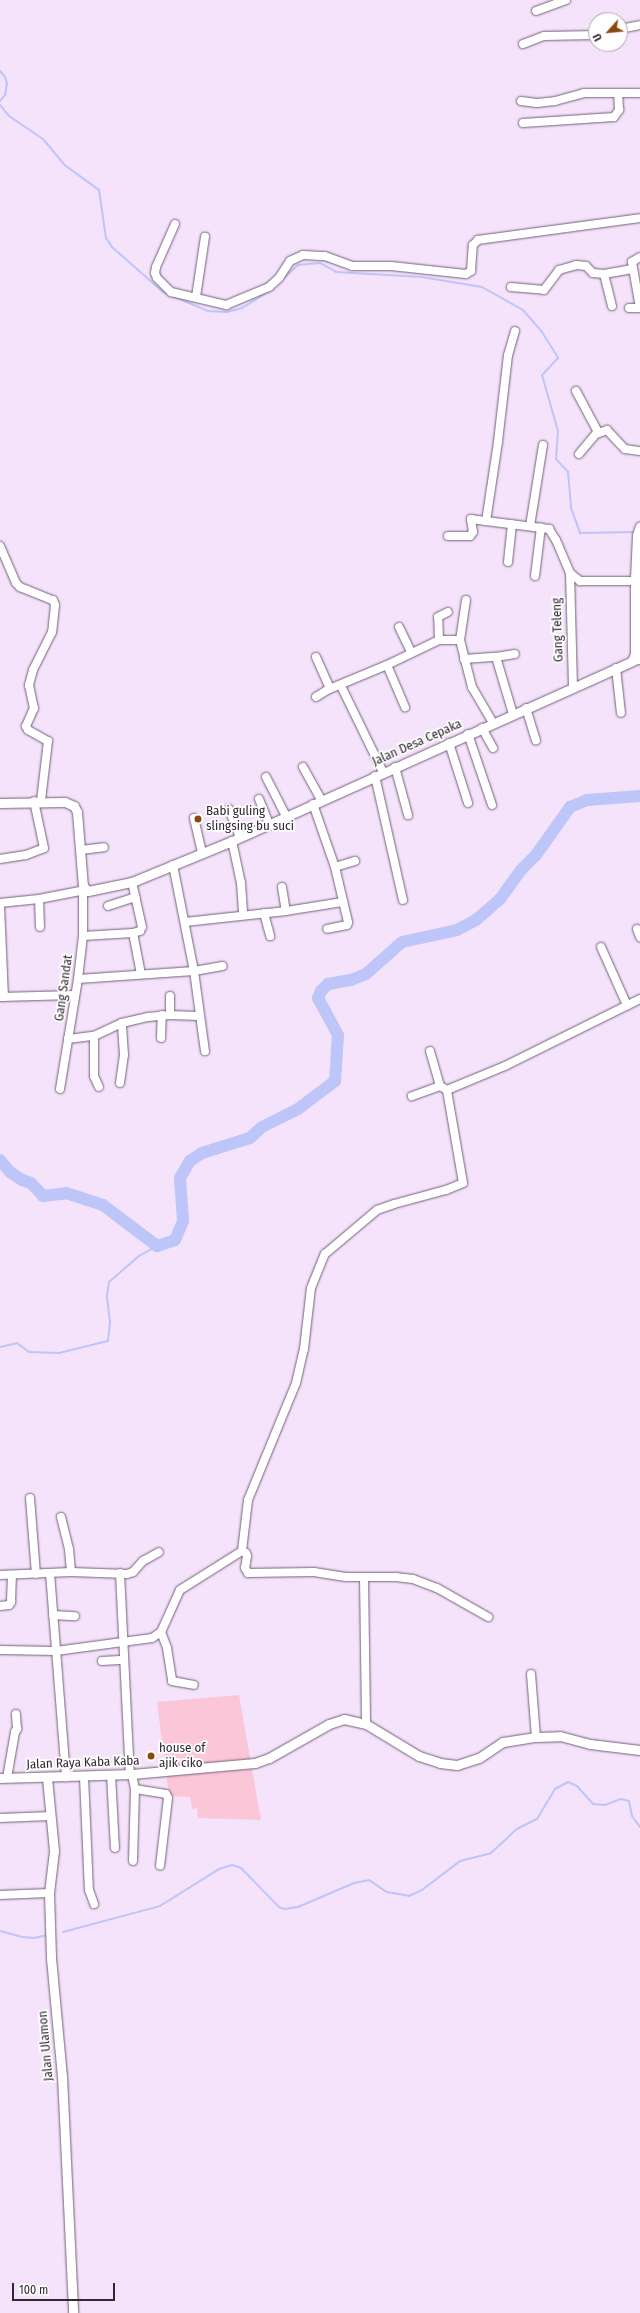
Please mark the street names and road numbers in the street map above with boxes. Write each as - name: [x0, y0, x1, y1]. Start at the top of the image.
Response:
- street label: Gang Teleng: [549, 598, 567, 662]
- street label: Jalan Desa Cepaka: [370, 716, 464, 770]
- street label: Gang Sandat: [52, 954, 76, 1022]
- street label: Jalan Raya Kaba Kaba: [26, 1753, 140, 1773]
- street label: Jalan Ulamon: [35, 2010, 57, 2082]

